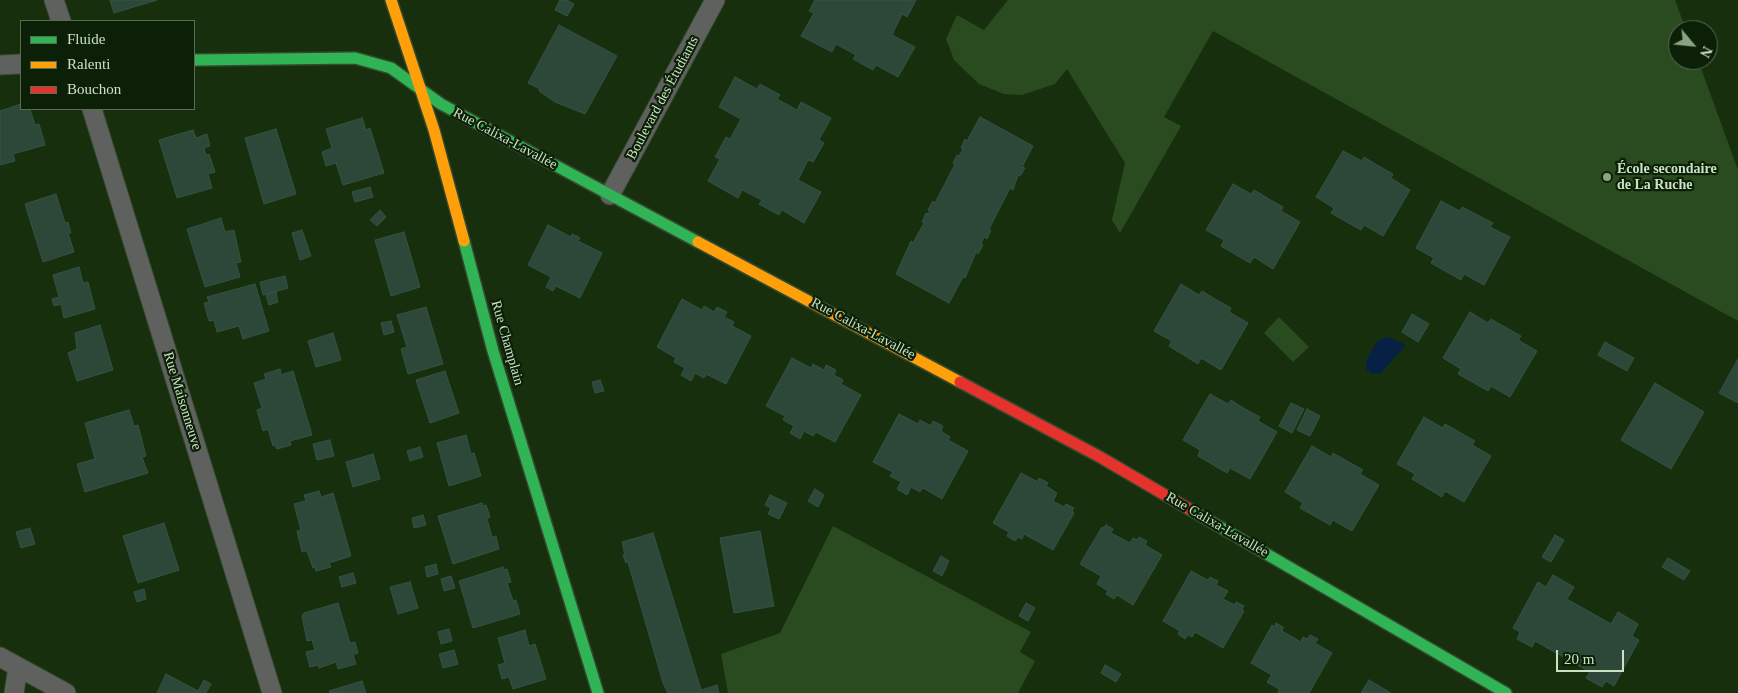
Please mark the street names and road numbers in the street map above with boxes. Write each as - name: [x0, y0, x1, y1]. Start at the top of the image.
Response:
- street label: Boulevard des Étudiants: [623, 34, 703, 162]
- street label: Rue Calixa-Lavallée: [450, 104, 560, 174]
- street label: Rue Calixa-Lavallée: [808, 294, 918, 364]
- street label: Rue Champlain: [487, 299, 527, 387]
- street label: Rue Maisonneuve: [159, 350, 205, 452]
- street label: Rue Calixa-Lavallée: [1163, 489, 1271, 561]

